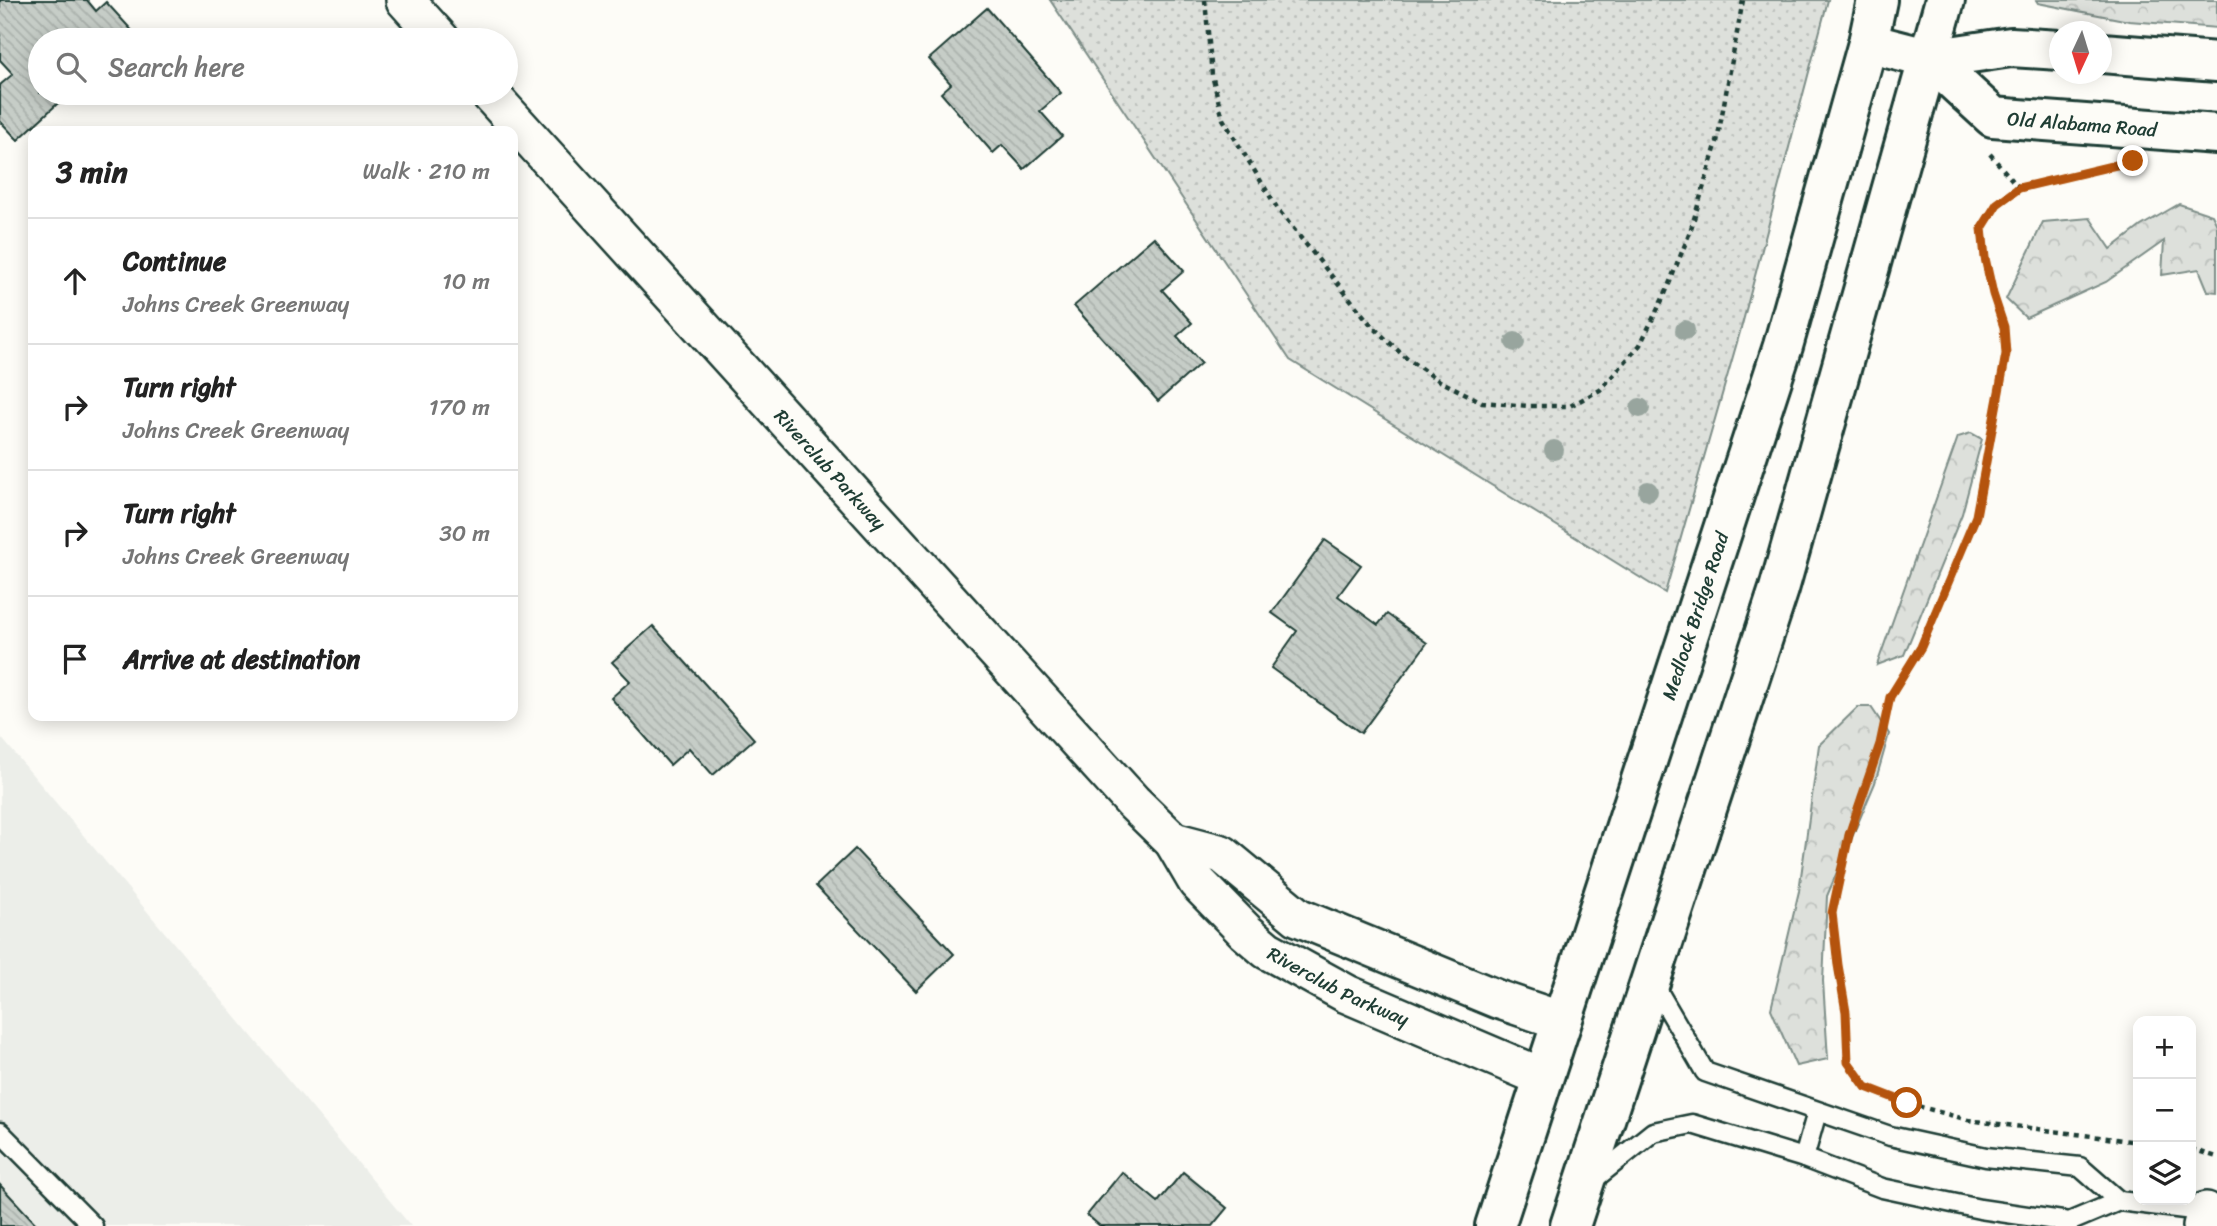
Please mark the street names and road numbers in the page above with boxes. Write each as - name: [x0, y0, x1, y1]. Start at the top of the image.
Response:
- street label: Old Alabama Road: [2006, 102, 2160, 147]
- street label: Riverclub Parkway: [766, 401, 895, 538]
- street label: Medlock Bridge Road: [1652, 527, 1738, 704]
- street label: Riverclub Parkway: [1261, 937, 1414, 1036]

